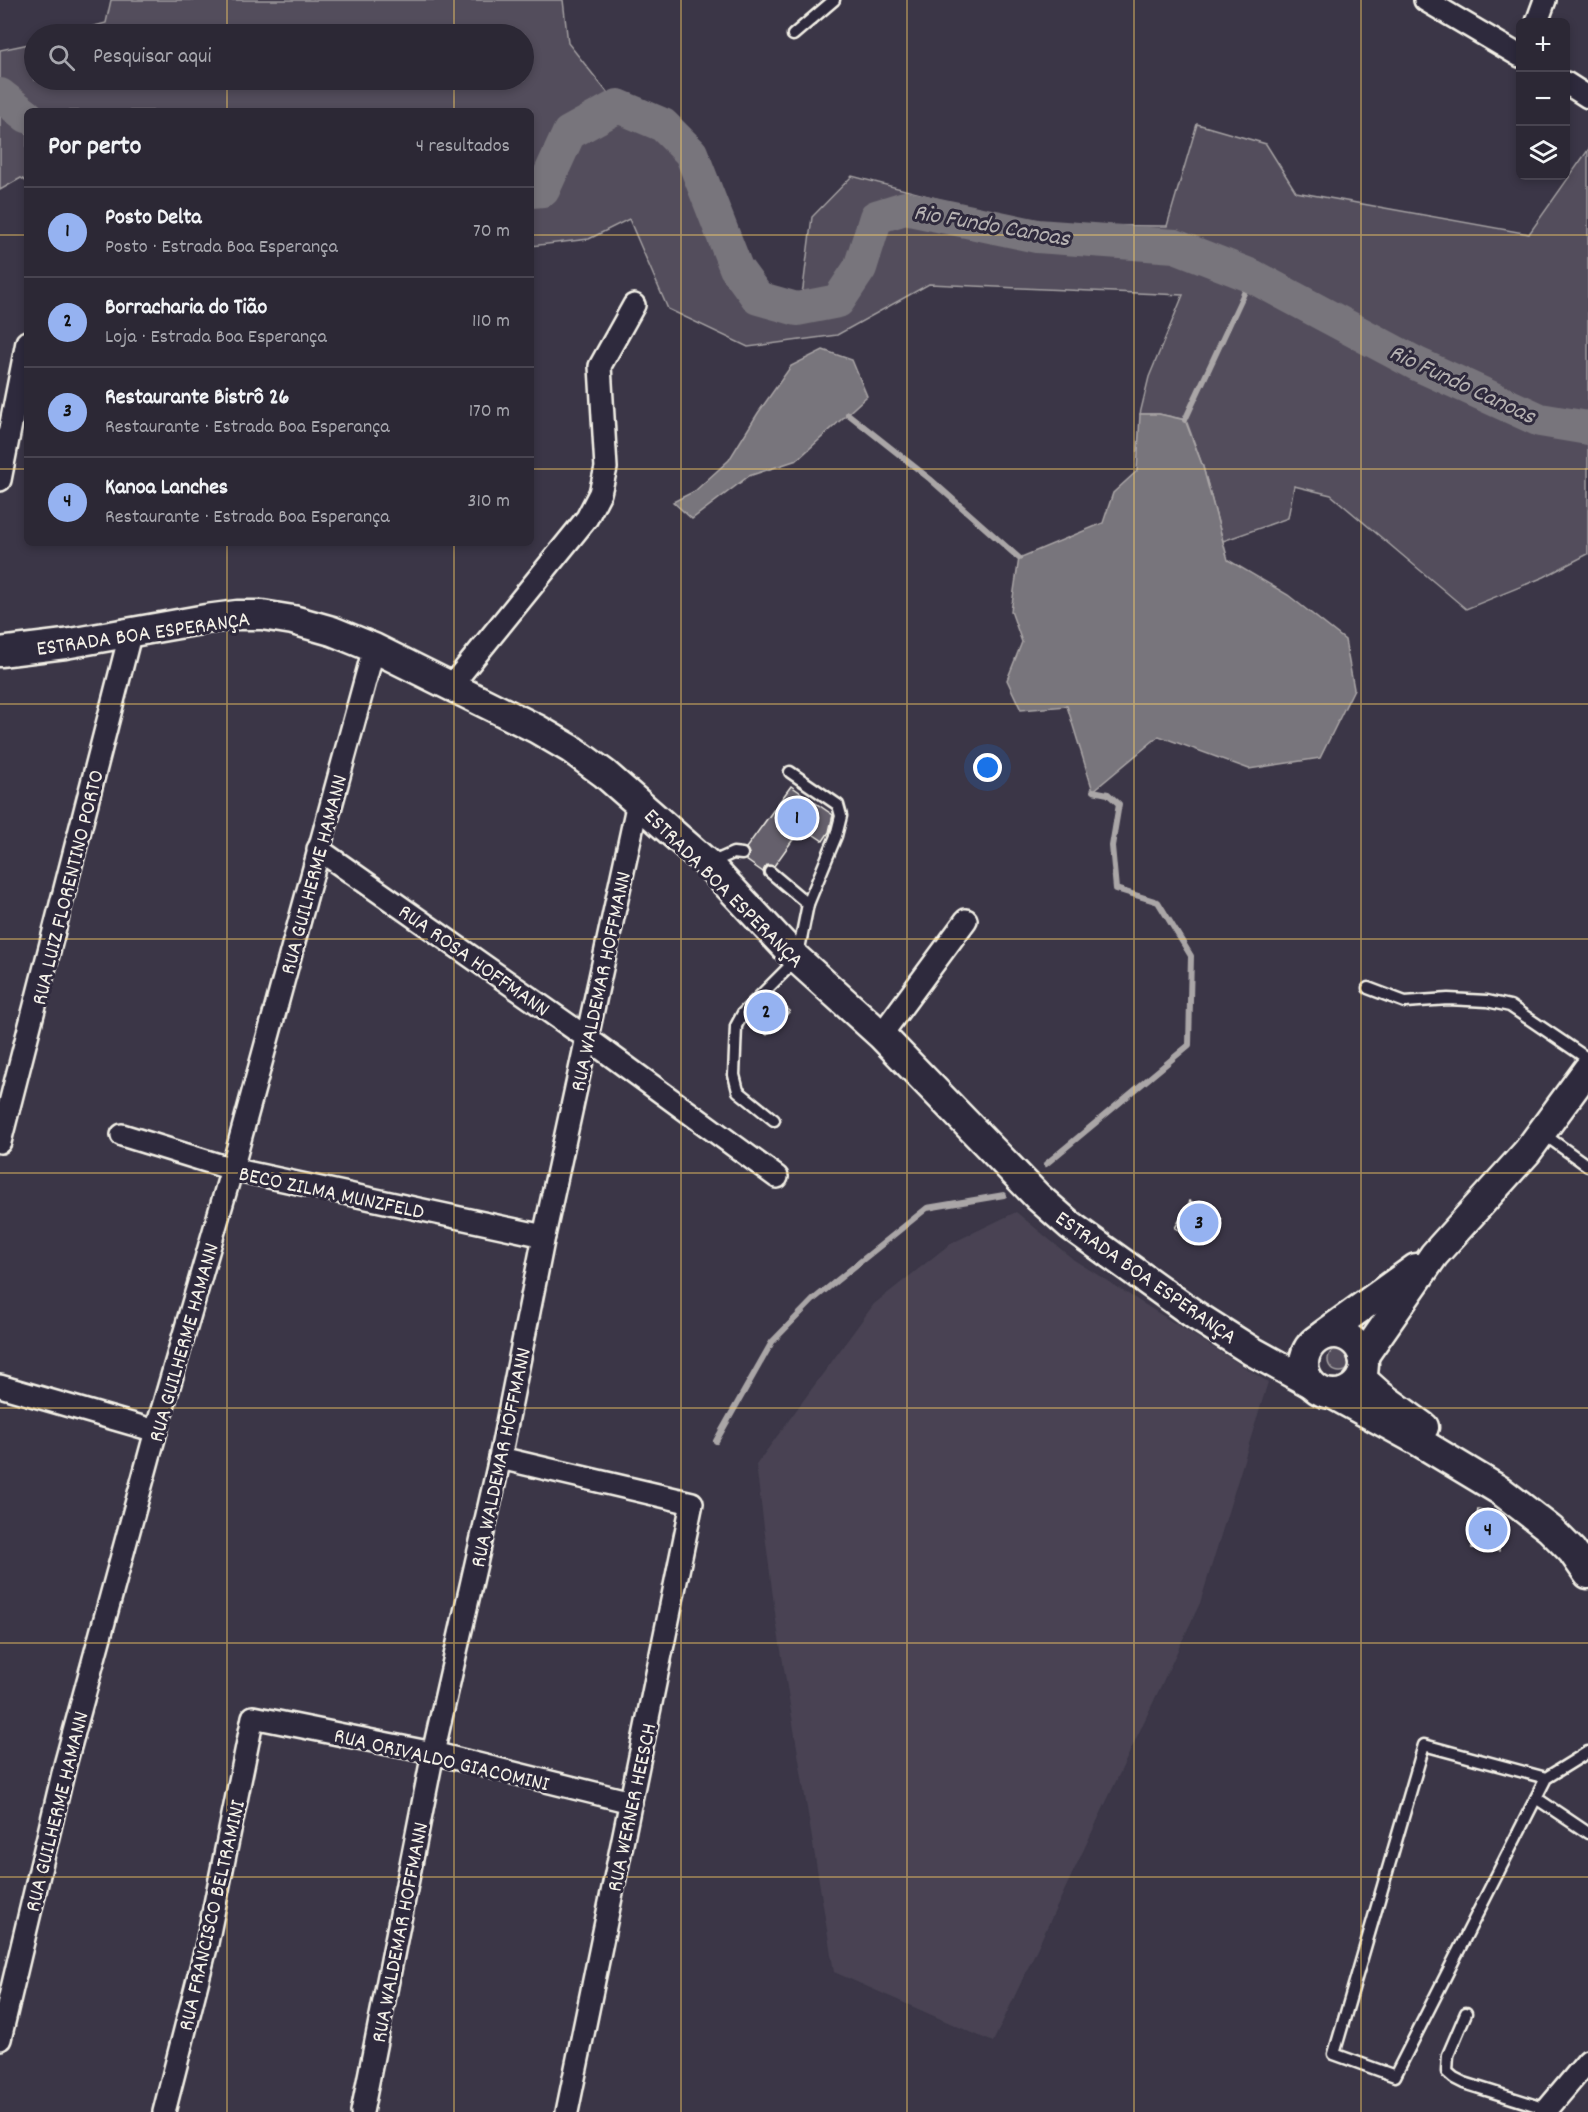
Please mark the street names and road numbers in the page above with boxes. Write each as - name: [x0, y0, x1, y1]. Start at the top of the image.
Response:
- street label: ESTRADA BOA ESPERANÇA: [35, 605, 252, 666]
- street label: RUA LUIZ FLORENTINO PORTO: [25, 767, 114, 1009]
- street label: RUA GUILHERME HAMANN: [274, 772, 357, 978]
- street label: ESTRADA BOA ESPERANÇA: [635, 802, 810, 977]
- street label: RUA WALDEMAR HOFFMANN: [564, 869, 641, 1095]
- street label: RUA ROSA HOFFMANN: [391, 898, 555, 1026]
- street label: BECO ZILMA MUNZFELD: [236, 1160, 427, 1229]
- street label: ESTRADA BOA ESPERANÇA: [1048, 1204, 1242, 1353]
- street label: RUA GUILHERME HAMANN: [142, 1240, 229, 1446]
- street label: RUA WALDEMAR HOFFMANN: [464, 1345, 541, 1571]
- street label: RUA GUILHERME HAMANN: [18, 1708, 98, 1915]
- street label: RUA WERNER HEESCH: [600, 1721, 666, 1895]
- street label: RUA ORIVALDO GIACOMINI: [331, 1722, 552, 1801]
- street label: RUA FRANCISCO BELTRAMINI: [172, 1797, 255, 2034]
- street label: RUA WALDEMAR HOFFMANN: [365, 1820, 438, 2046]

